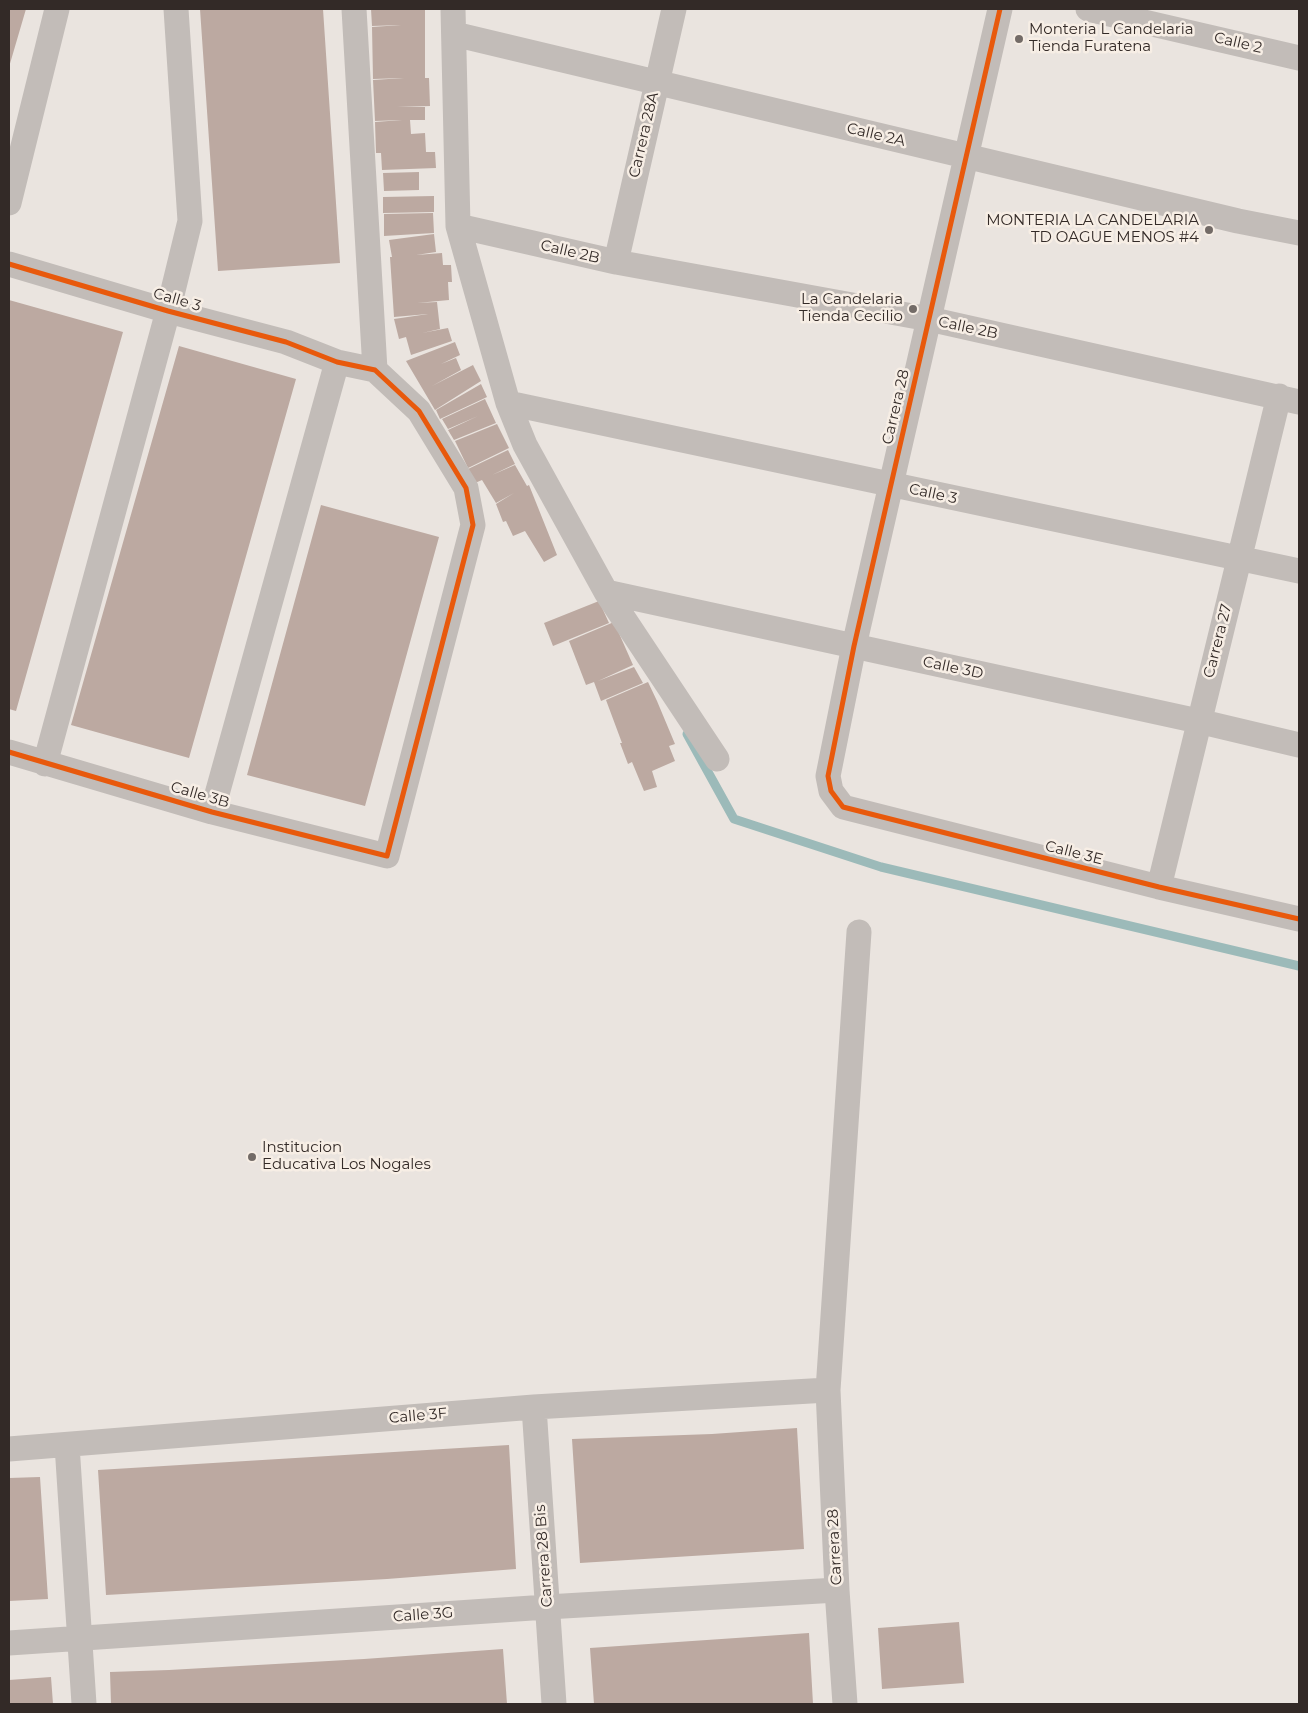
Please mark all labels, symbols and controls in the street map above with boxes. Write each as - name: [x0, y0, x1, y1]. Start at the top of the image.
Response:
- place label: Monteria L Candelaria Tienda Furatena: [1029, 21, 1194, 56]
- street label: Calle 2: [1212, 29, 1264, 57]
- marker: Monteria L Candelaria Tienda Furatena: [1013, 33, 1025, 45]
- street label: Carrera 28A: [625, 91, 663, 179]
- street label: Calle 2A: [845, 120, 907, 150]
- place label: MONTERIA LA CANDELARIA TD OAGUE MENOS #4: [986, 212, 1199, 247]
- marker: MONTERIA LA CANDELARIA TD OAGUE MENOS #4: [1203, 224, 1215, 236]
- street label: Calle 2B: [539, 236, 601, 268]
- street label: Calle 3: [151, 285, 203, 315]
- place label: La Candelaria Tienda Cecilio: [799, 291, 903, 326]
- marker: La Candelaria Tienda Cecilio: [907, 303, 919, 315]
- street label: Calle 2B: [937, 313, 999, 343]
- street label: Carrera 28: [879, 368, 913, 446]
- street label: Calle 3: [907, 480, 959, 508]
- street label: Carrera 27: [1200, 602, 1236, 680]
- street label: Calle 3D: [921, 653, 985, 683]
- street label: Calle 3B: [169, 778, 231, 812]
- street label: Calle 3E: [1043, 837, 1105, 869]
- place label: Institucion Educativa Los Nogales: [262, 1139, 431, 1174]
- marker: Institucion Educativa Los Nogales: [246, 1151, 258, 1163]
- street label: Calle 3F: [388, 1404, 448, 1428]
- street label: Carrera 28 Bis: [531, 1504, 557, 1608]
- street label: Carrera 28: [824, 1508, 846, 1586]
- street label: Calle 3G: [392, 1604, 454, 1626]

